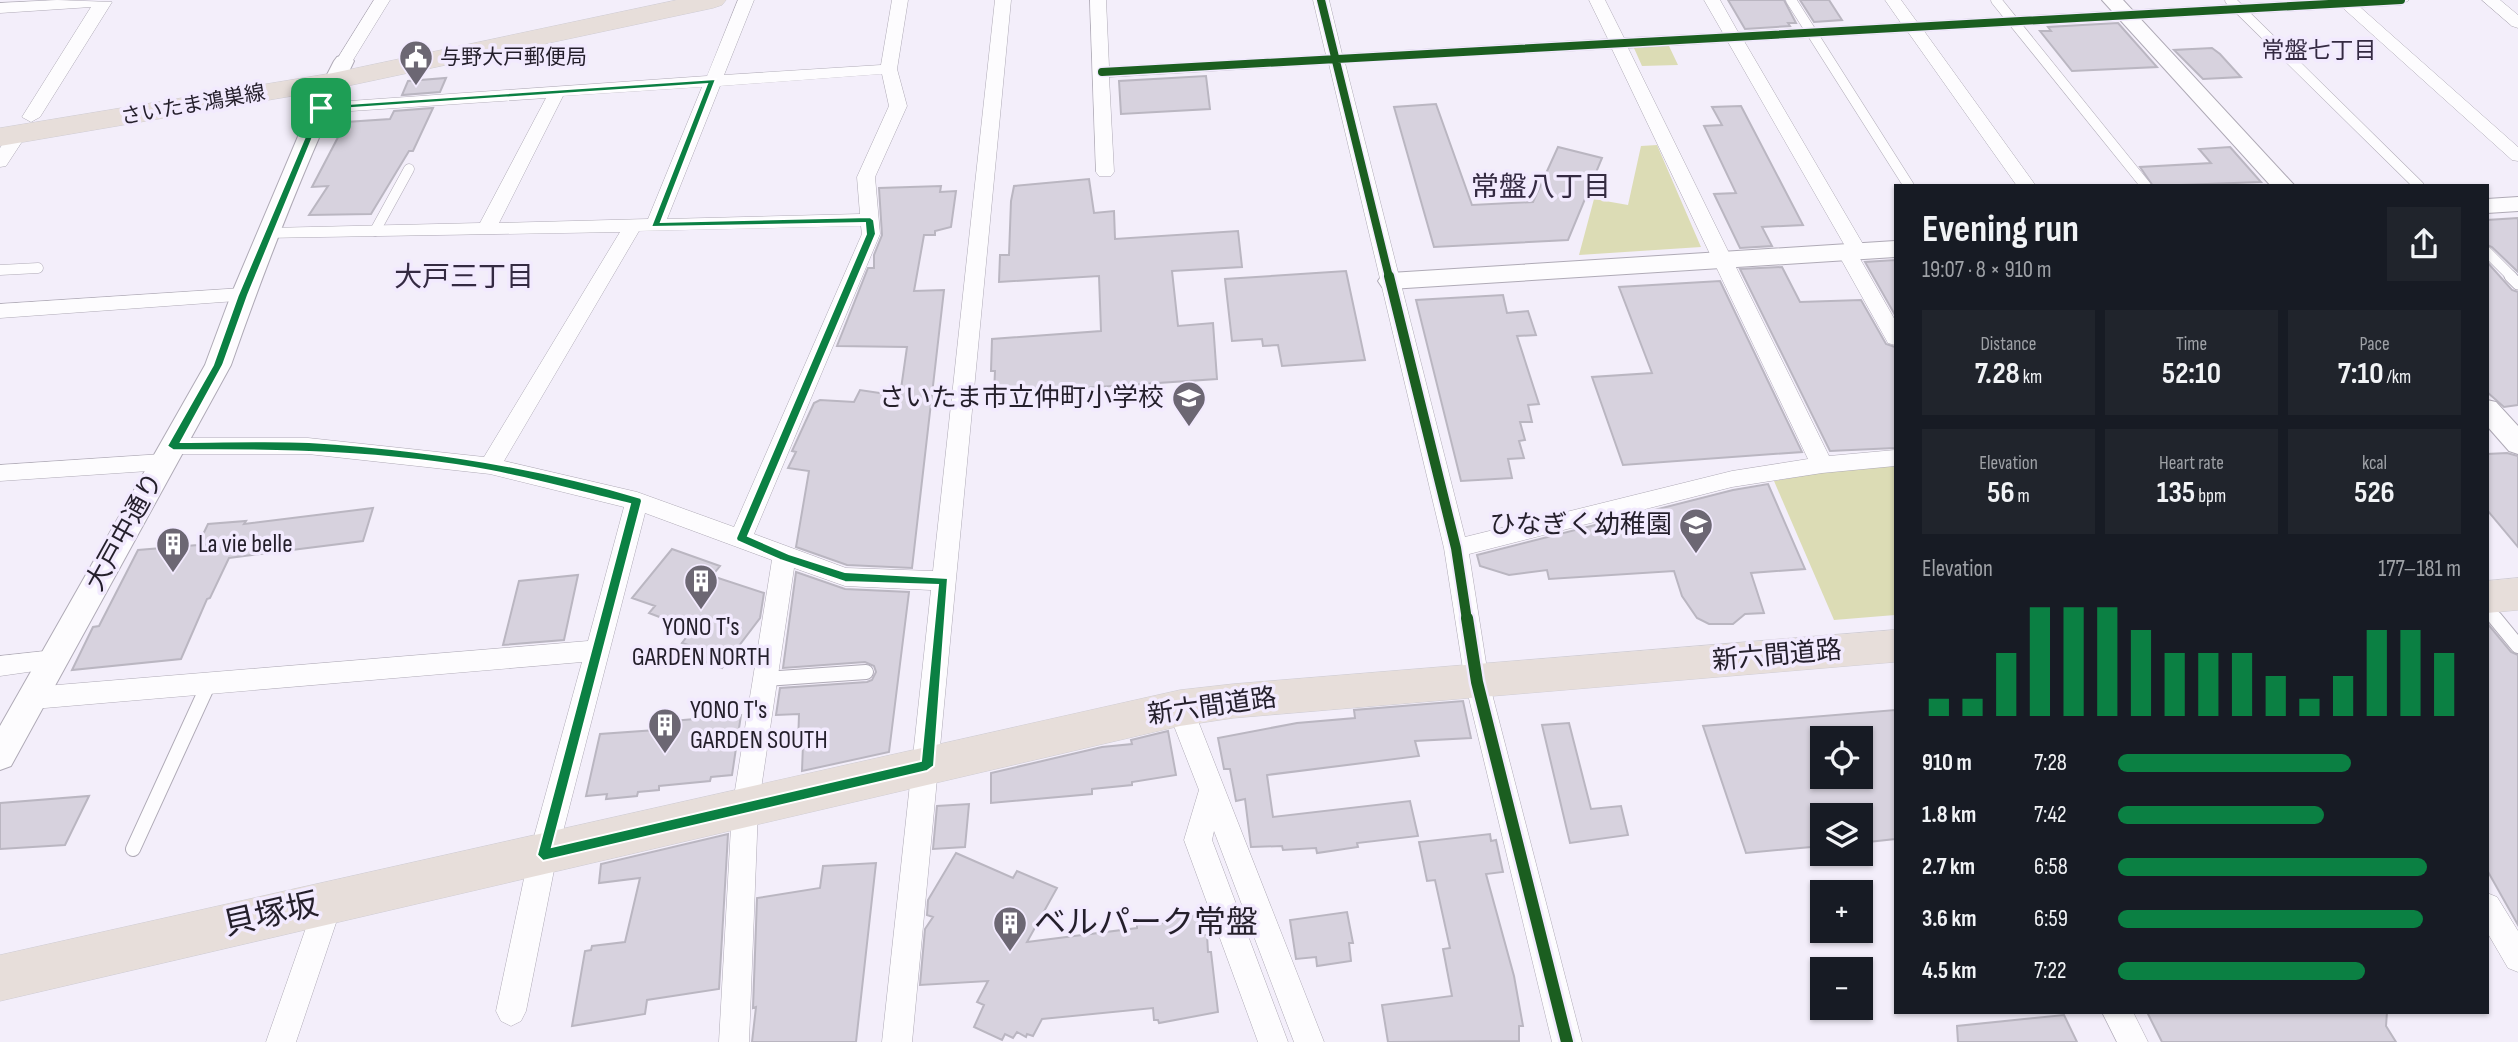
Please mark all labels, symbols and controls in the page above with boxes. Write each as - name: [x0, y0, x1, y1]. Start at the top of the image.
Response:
- district label: 常盤七丁目: [2262, 37, 2377, 65]
- public building icon: 与野大戸郵便局: [397, 38, 435, 87]
- place label: 与野大戸郵便局: [440, 45, 587, 70]
- pin: [291, 78, 351, 138]
- street label: さいたま鴻巣線: [119, 80, 267, 130]
- icon: arrive: [302, 89, 340, 127]
- district label: 常盤八丁目: [1471, 171, 1611, 204]
- text: Evening run: [1922, 207, 2079, 252]
- button: share: [2387, 207, 2461, 281]
- text: 19:07 · 8 × 910 m: [1922, 256, 2051, 284]
- district label: 大戸三丁目: [394, 261, 534, 294]
- text: Distance: [1980, 333, 2037, 356]
- text: Time: [2176, 333, 2207, 356]
- text: Pace: [2359, 333, 2390, 356]
- text: 7.28: [1975, 356, 2020, 392]
- text: 52:10: [2162, 356, 2221, 392]
- text: 7:10: [2338, 356, 2383, 392]
- text: km: [2020, 366, 2042, 389]
- text: /km: [2383, 366, 2411, 389]
- school or university icon: さいたま市立仲町小学校: [1170, 379, 1208, 428]
- place label: さいたま市立仲町小学校: [879, 383, 1164, 414]
- text: Elevation: [1979, 452, 2038, 475]
- text: Heart rate: [2159, 452, 2224, 475]
- text: kcal: [2362, 452, 2387, 475]
- street label: 大戸中通り: [80, 468, 170, 596]
- text: 56: [1987, 475, 2015, 511]
- text: 135: [2157, 475, 2195, 511]
- text: 526: [2354, 475, 2395, 511]
- text: m: [2015, 485, 2030, 508]
- text: bpm: [2195, 485, 2226, 508]
- school or university icon: ひなぎく幼稚園: [1677, 506, 1715, 555]
- place label: ひなぎく幼稚園: [1489, 510, 1672, 541]
- building icon: La vie belle: [154, 525, 192, 574]
- place label: La vie belle: [198, 529, 293, 560]
- text: Elevation: [1922, 555, 1993, 583]
- text: 177–181 m: [2378, 555, 2461, 583]
- building icon: YONO T's GARDEN NORTH: [682, 562, 720, 611]
- place label: YONO T's GARDEN NORTH: [632, 612, 770, 673]
- street label: 新六間道路: [1711, 635, 1843, 677]
- street label: 新六間道路: [1145, 683, 1279, 731]
- place label: YONO T's GARDEN SOUTH: [690, 695, 828, 756]
- building icon: YONO T's GARDEN SOUTH: [646, 706, 684, 755]
- map controls: [1810, 726, 1873, 1020]
- button: locate: [1810, 726, 1873, 789]
- text: 910 m: [1922, 749, 1972, 777]
- text: 7:28: [2034, 749, 2067, 777]
- text: 1.8 km: [1922, 801, 1976, 829]
- text: 7:42: [2034, 801, 2067, 829]
- button: layers: [1810, 803, 1873, 866]
- text: 2.7 km: [1922, 853, 1975, 881]
- text: 6:58: [2034, 853, 2068, 881]
- button: +: [1810, 880, 1873, 943]
- street label: 貝塚坂: [220, 885, 322, 945]
- building icon: ベルパーク常盤: [991, 904, 1029, 953]
- place label: ベルパーク常盤: [1034, 904, 1258, 943]
- text: 3.6 km: [1922, 905, 1976, 933]
- text: 6:59: [2034, 905, 2068, 933]
- button: −: [1810, 957, 1873, 1020]
- text: 4.5 km: [1922, 957, 1977, 985]
- text: 7:22: [2034, 957, 2066, 985]

